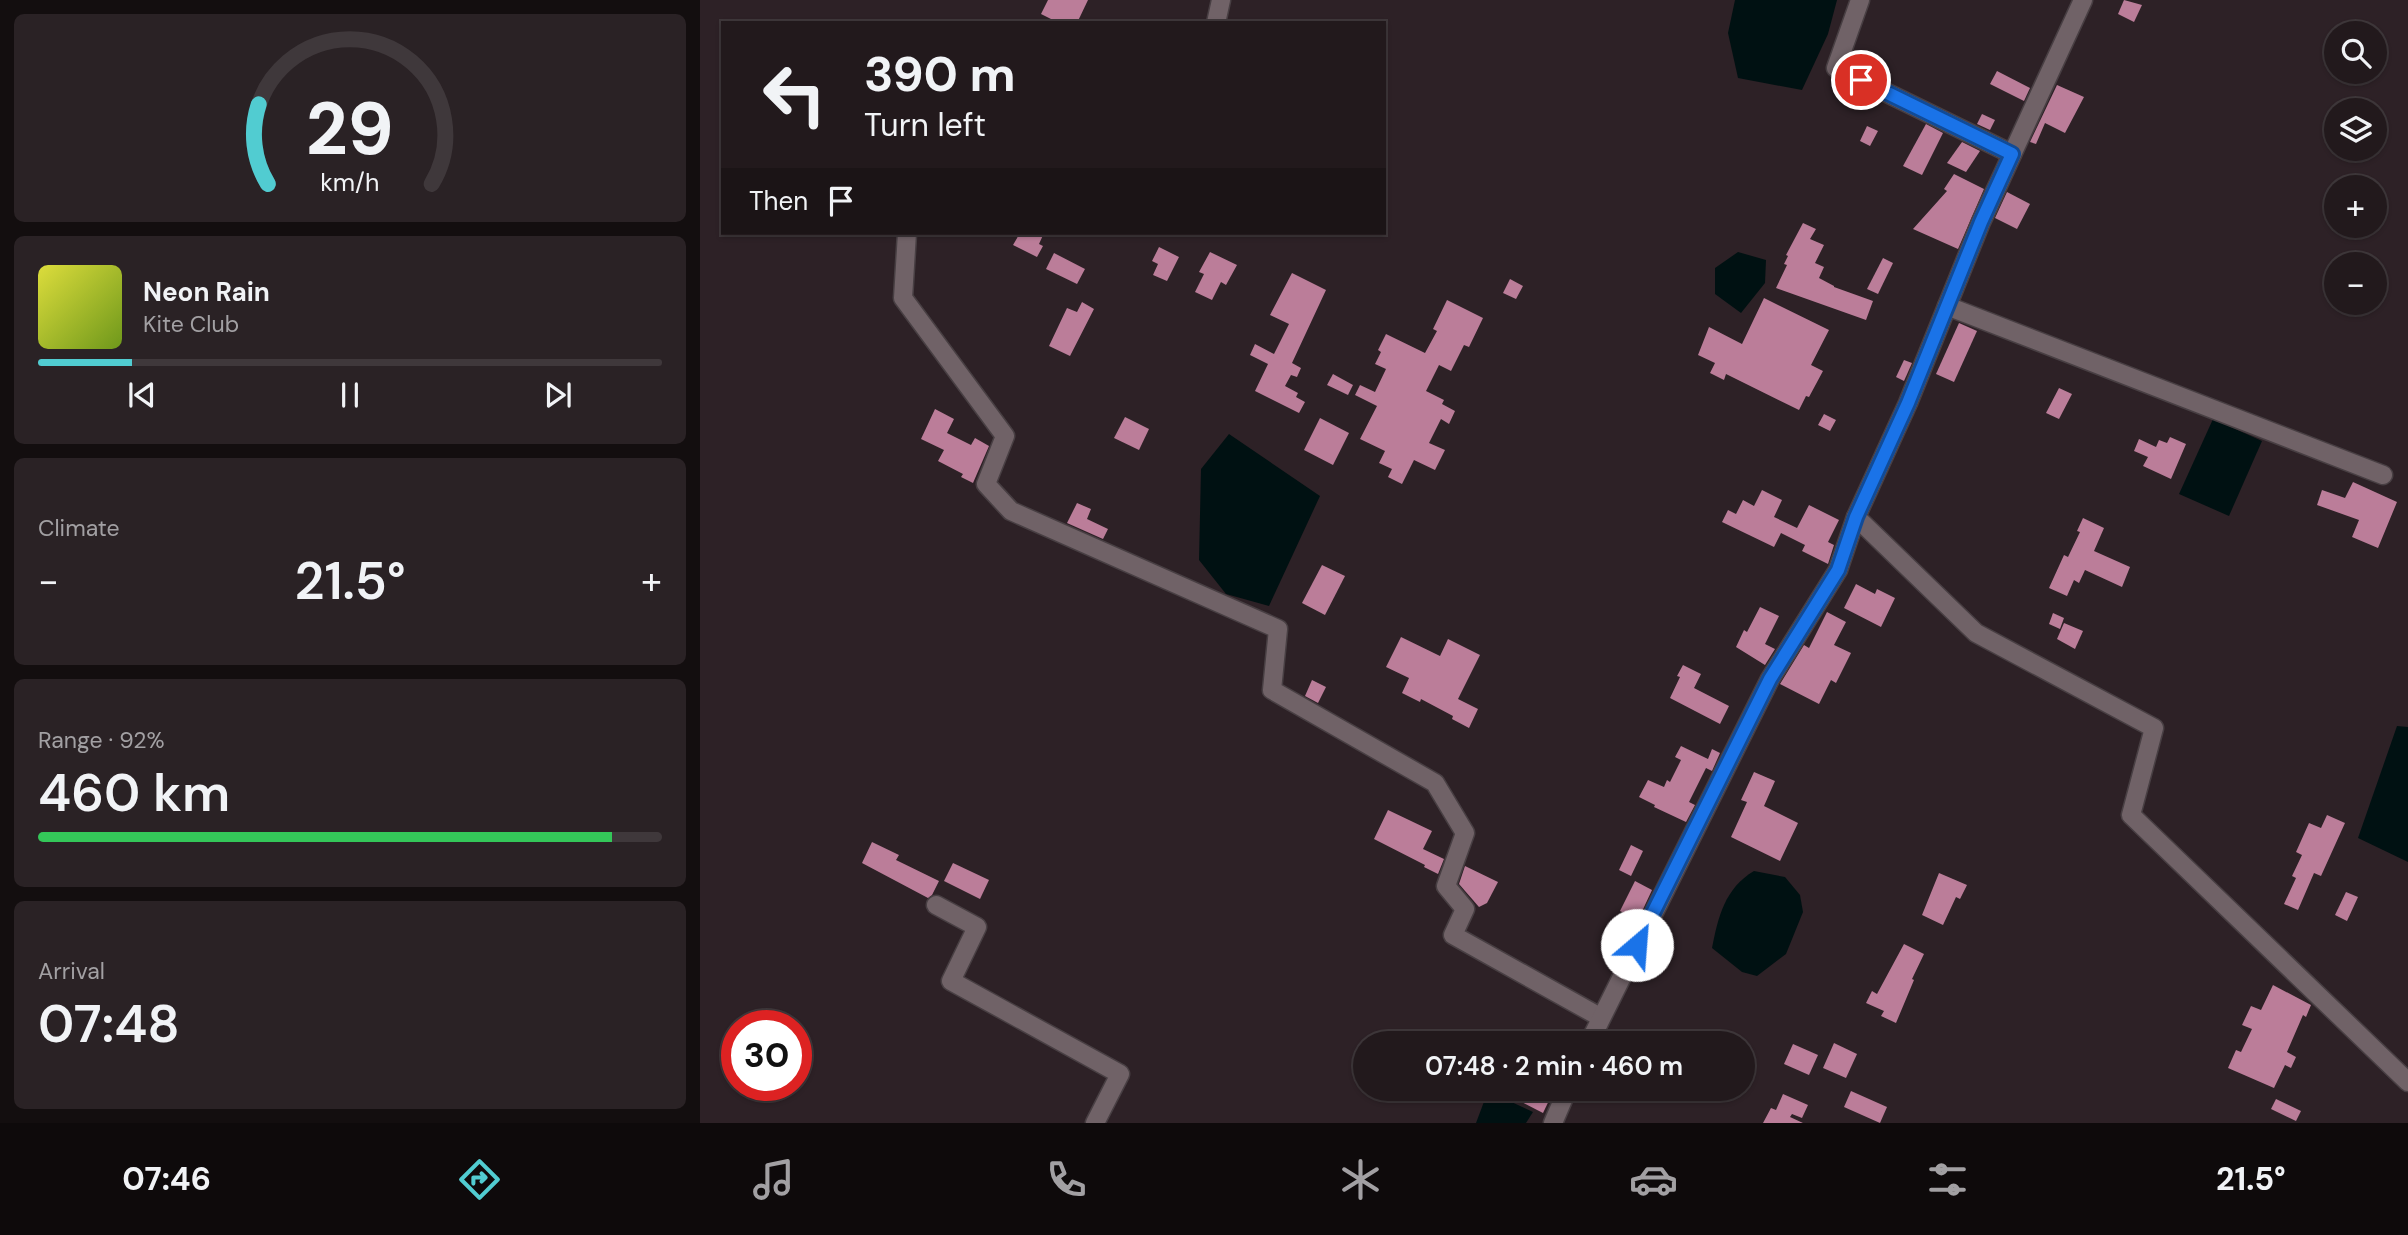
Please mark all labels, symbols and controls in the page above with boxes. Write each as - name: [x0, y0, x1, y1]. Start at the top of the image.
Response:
- map controls: [2324, 21, 2387, 315]
- button: search: [2324, 21, 2387, 84]
- text: 390 m: [864, 42, 1016, 106]
- icon: left: [749, 49, 840, 140]
- pin: [1831, 50, 1891, 110]
- icon: arrive: [1842, 61, 1880, 99]
- text: 29: [306, 82, 394, 177]
- button: layers: [2324, 98, 2387, 161]
- text: Turn left: [864, 104, 986, 146]
- text: km/h: [320, 166, 380, 199]
- button: +: [2324, 175, 2387, 238]
- icon: arrive: [822, 182, 860, 220]
- text: Then: [749, 184, 808, 218]
- button: −: [2324, 252, 2387, 315]
- text: Neon Rain: [143, 275, 270, 309]
- text: Kite Club: [143, 309, 239, 339]
- icon: previous: [123, 376, 161, 414]
- icon: pause: [331, 376, 369, 414]
- icon: next: [539, 376, 577, 414]
- text: Climate: [38, 513, 120, 543]
- text: 21.5°: [294, 547, 406, 615]
- text: −: [38, 556, 59, 606]
- text: +: [641, 556, 662, 606]
- text: Range · 92%: [38, 725, 165, 755]
- text: 460 km: [38, 759, 230, 827]
- position arrow: [1600, 908, 1674, 982]
- text: Arrival: [38, 956, 105, 986]
- text: 07:48: [38, 990, 180, 1058]
- speed limit sign: 30: [721, 1010, 812, 1101]
- text: 07:48 · 2 min · 460 m: [1425, 1049, 1683, 1083]
- icon: directions: [455, 1155, 504, 1204]
- icon: music: [749, 1155, 798, 1204]
- icon: phone: [1042, 1155, 1091, 1204]
- icon: climate: [1336, 1155, 1385, 1204]
- icon: car: [1629, 1155, 1678, 1204]
- icon: filters: [1923, 1155, 1972, 1204]
- text: 07:46: [122, 1158, 211, 1200]
- text: 21.5°: [2216, 1158, 2286, 1200]

